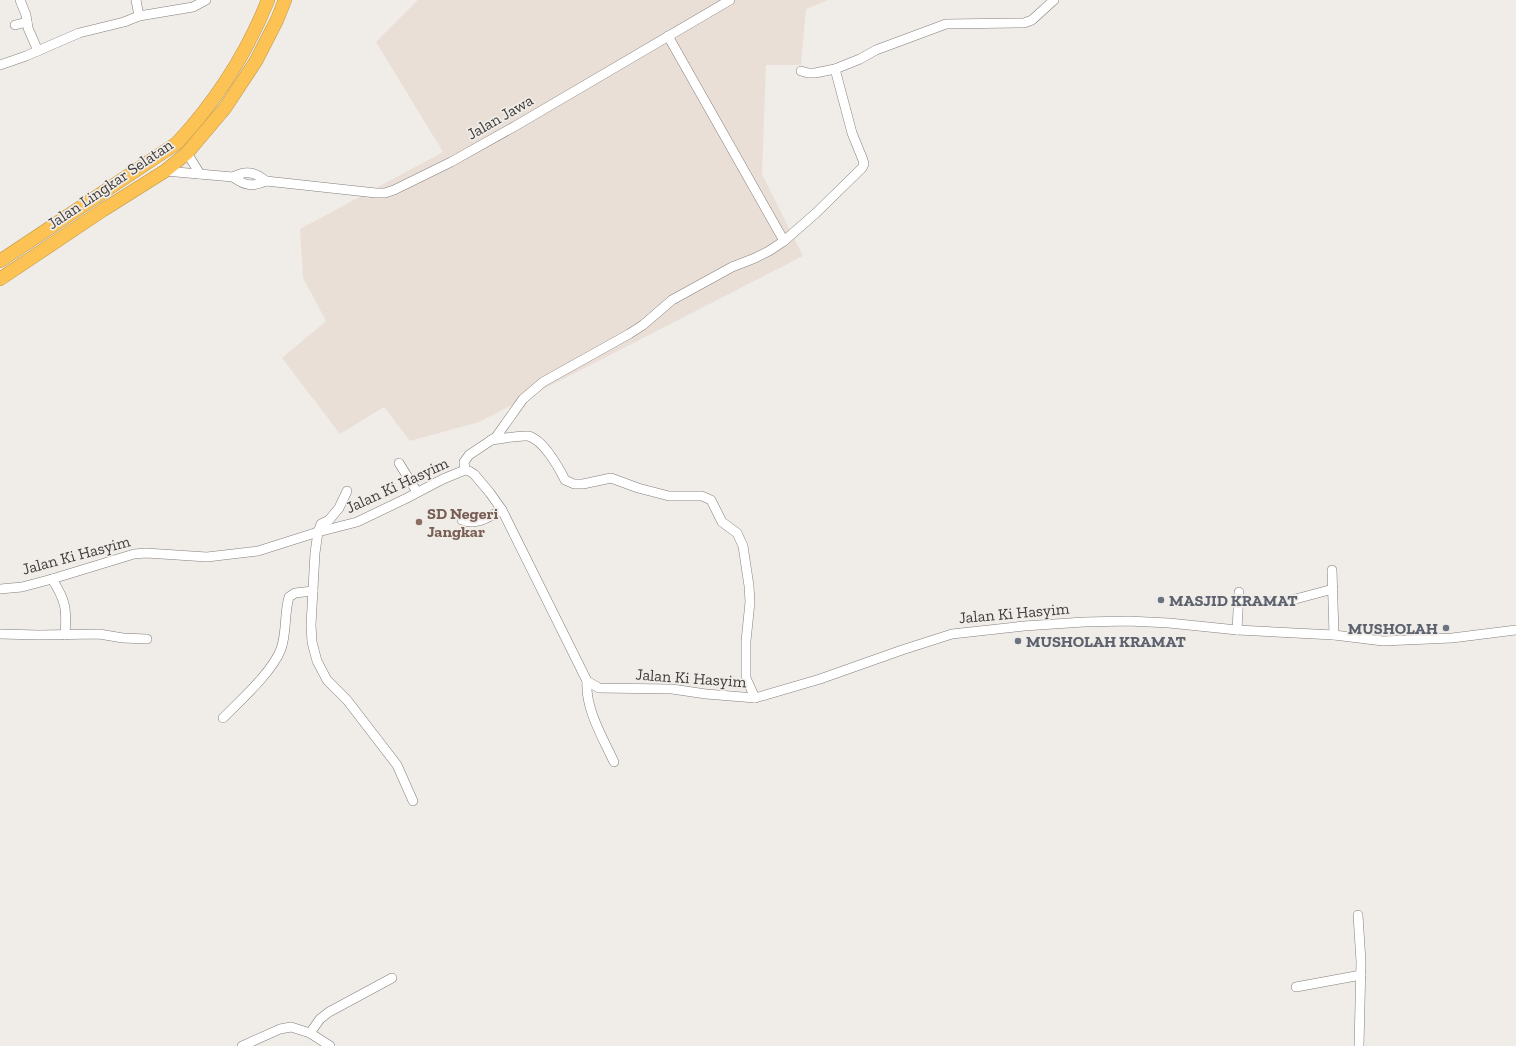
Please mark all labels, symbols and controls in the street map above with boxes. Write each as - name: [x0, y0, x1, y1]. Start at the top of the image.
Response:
- street label: Jalan Jawa: [463, 90, 537, 144]
- street label: Jalan Lingkar Selatan: [44, 134, 177, 233]
- street label: Jalan Ki Hasyim: [343, 453, 451, 517]
- place label: SD Negeri Jangkar: [427, 504, 498, 541]
- marker: SD Negeri Jangkar: [414, 517, 424, 527]
- street label: Jalan Ki Hasyim: [20, 531, 132, 579]
- place label: MASJID KRAMAT: [1169, 591, 1298, 610]
- marker: MASJID KRAMAT: [1156, 595, 1166, 605]
- street label: Jalan Ki Hasyim: [958, 599, 1070, 627]
- place label: MUSHOLAH: [1348, 619, 1438, 638]
- marker: MUSHOLAH: [1441, 623, 1451, 633]
- place label: MUSHOLAH KRAMAT: [1026, 632, 1186, 651]
- marker: MUSHOLAH KRAMAT: [1013, 636, 1023, 646]
- street label: Jalan Ki Hasyim: [635, 665, 747, 691]

